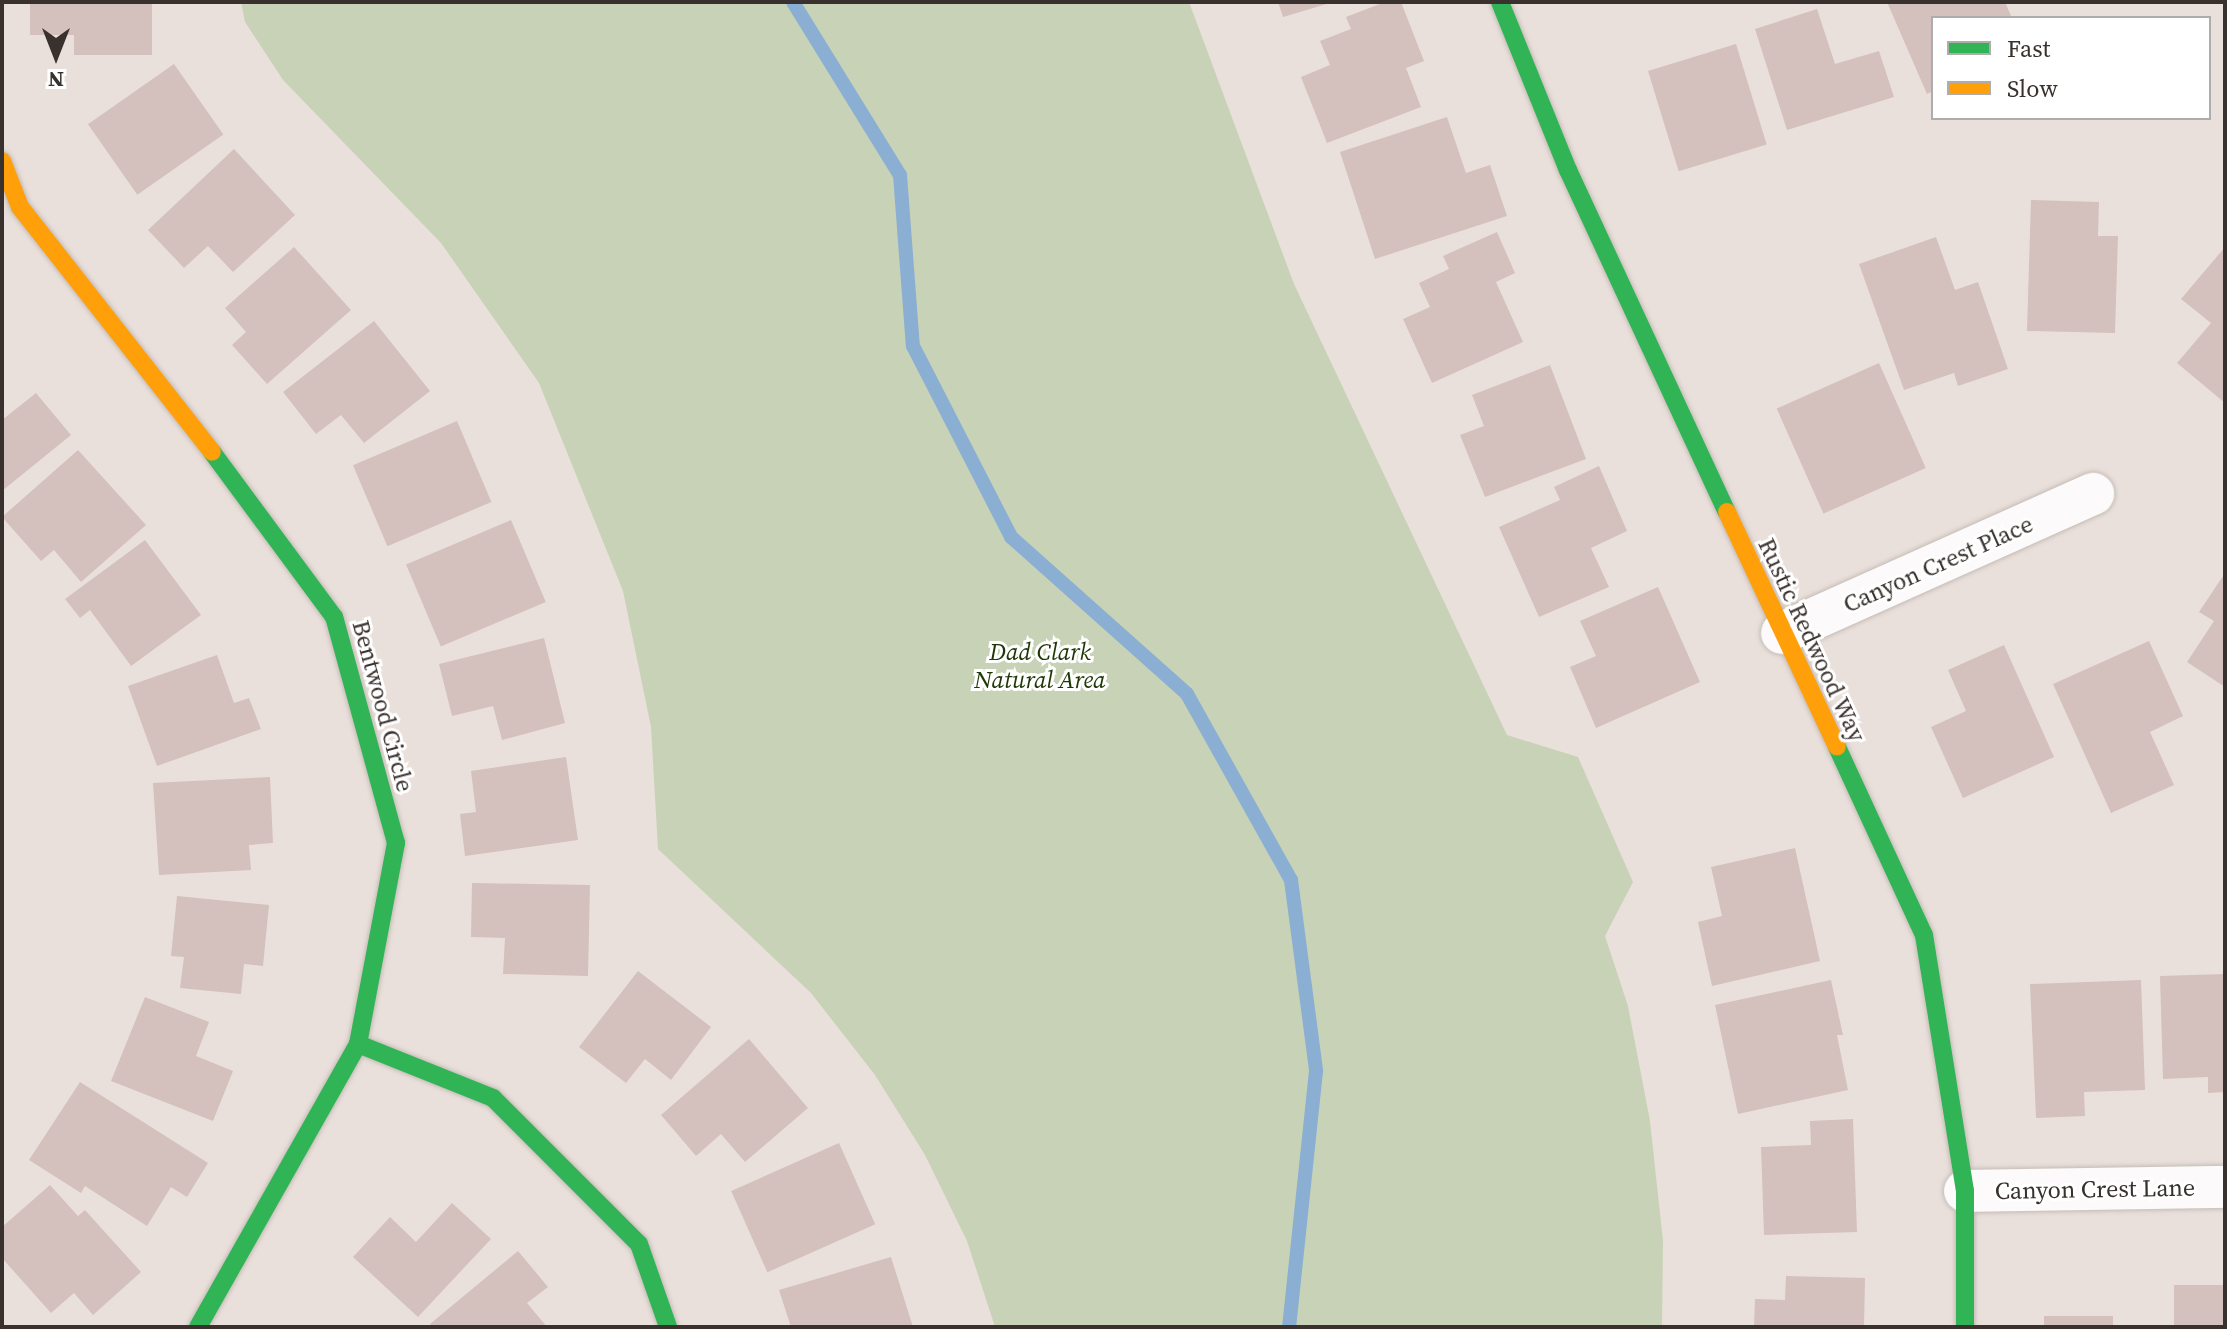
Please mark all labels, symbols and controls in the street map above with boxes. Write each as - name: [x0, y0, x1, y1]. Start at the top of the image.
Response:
- north arrow: [16, 16, 96, 96]
- legend: [1931, 16, 2211, 120]
- text: Fast: [2007, 32, 2050, 65]
- text: N: [48, 65, 64, 95]
- text: Slow: [2007, 72, 2058, 105]
- street label: Canyon Crest Place: [1839, 509, 2037, 619]
- street label: Rustic Redwood Way: [1752, 533, 1872, 747]
- street label: Bentwood Circle: [346, 617, 420, 795]
- park label: Dad Clark Natural Area: [974, 638, 1106, 694]
- street label: Canyon Crest Lane: [1995, 1173, 2195, 1205]

